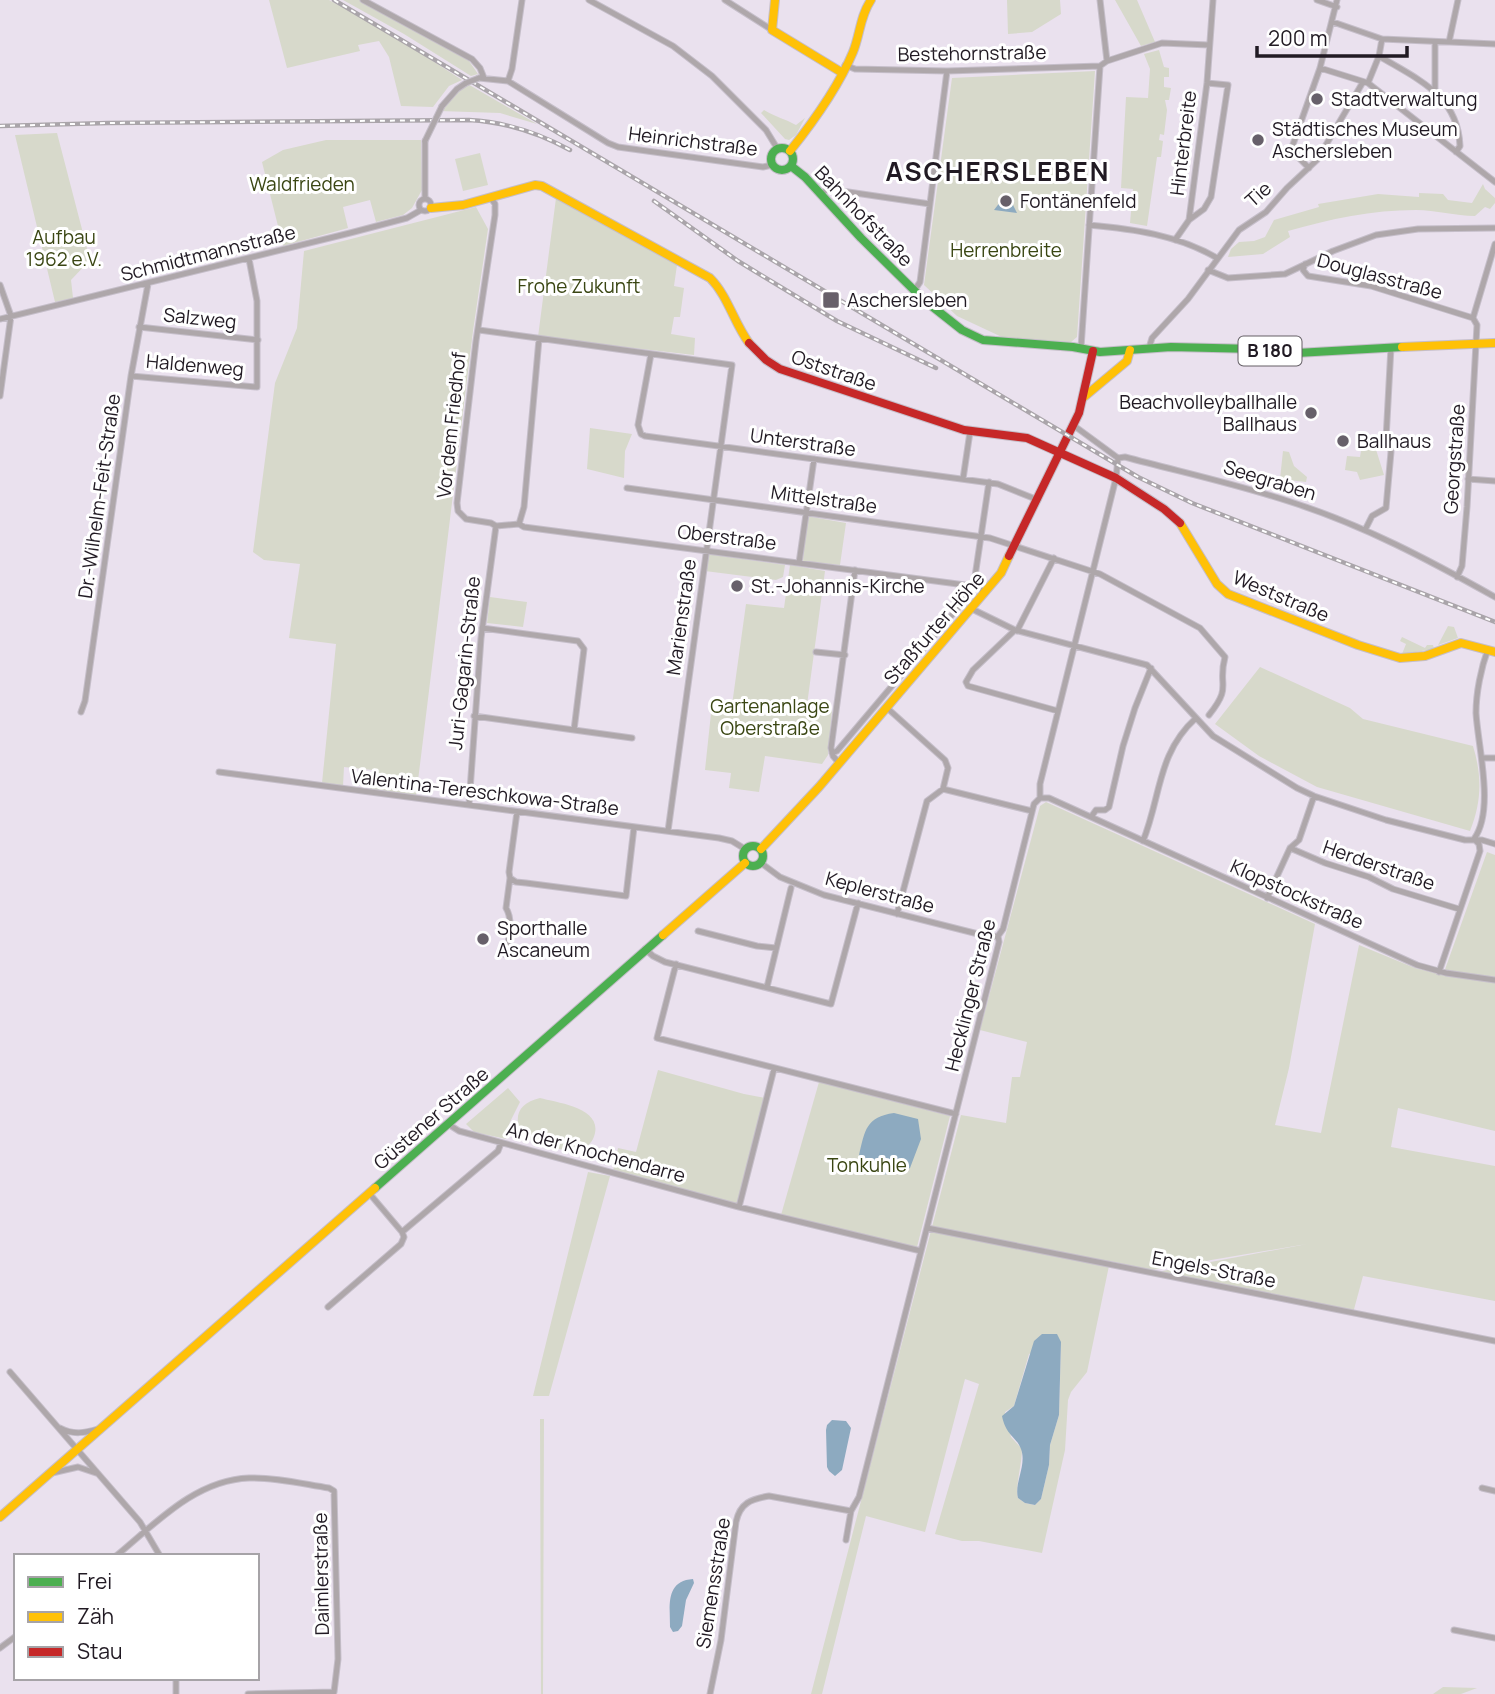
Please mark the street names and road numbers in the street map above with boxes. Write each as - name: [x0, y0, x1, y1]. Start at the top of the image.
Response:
- street label: Bestehornstraße: [897, 39, 1047, 67]
- street label: Hinterbreite: [1164, 89, 1202, 197]
- street label: Heinrichstraße: [627, 120, 759, 162]
- street label: Bahnhofstraße: [809, 160, 919, 272]
- street label: Tie: [1239, 175, 1277, 213]
- street label: Schmidtmannstraße: [118, 219, 298, 287]
- street label: Douglasstraße: [1315, 247, 1445, 305]
- street label: Salzweg: [162, 301, 238, 335]
- road number: B 180: [1238, 337, 1302, 366]
- street label: Oststraße: [788, 343, 880, 397]
- street label: Haldenweg: [145, 348, 245, 382]
- street label: Vor dem Friedhof: [430, 350, 472, 499]
- street label: Dr.-Wilhelm-Feit-Straße: [72, 392, 126, 600]
- street label: Georgstraße: [1437, 403, 1471, 515]
- street label: Unterstraße: [748, 422, 858, 462]
- street label: Seegraben: [1221, 454, 1319, 506]
- street label: Mittelstraße: [769, 479, 879, 519]
- street label: Oberstraße: [676, 518, 778, 556]
- street label: Marienstraße: [660, 557, 702, 677]
- street label: Weststraße: [1229, 564, 1333, 628]
- street label: Staßfurter Höhe: [878, 566, 990, 690]
- street label: Juri-Gagarin-Straße: [442, 575, 486, 751]
- street label: Valentina-Tereschkowa-Straße: [349, 763, 621, 821]
- street label: Herderstraße: [1320, 834, 1438, 896]
- street label: Klopstockstraße: [1226, 853, 1368, 935]
- street label: Keplerstraße: [823, 865, 937, 919]
- street label: Hecklinger Straße: [939, 916, 1001, 1074]
- street label: Güstener Straße: [368, 1061, 494, 1175]
- street label: An der Knochendarre: [504, 1116, 688, 1188]
- street label: Engels-Straße: [1150, 1244, 1278, 1294]
- street label: Daimlerstraße: [307, 1512, 335, 1636]
- street label: Siemensstraße: [690, 1516, 736, 1650]

